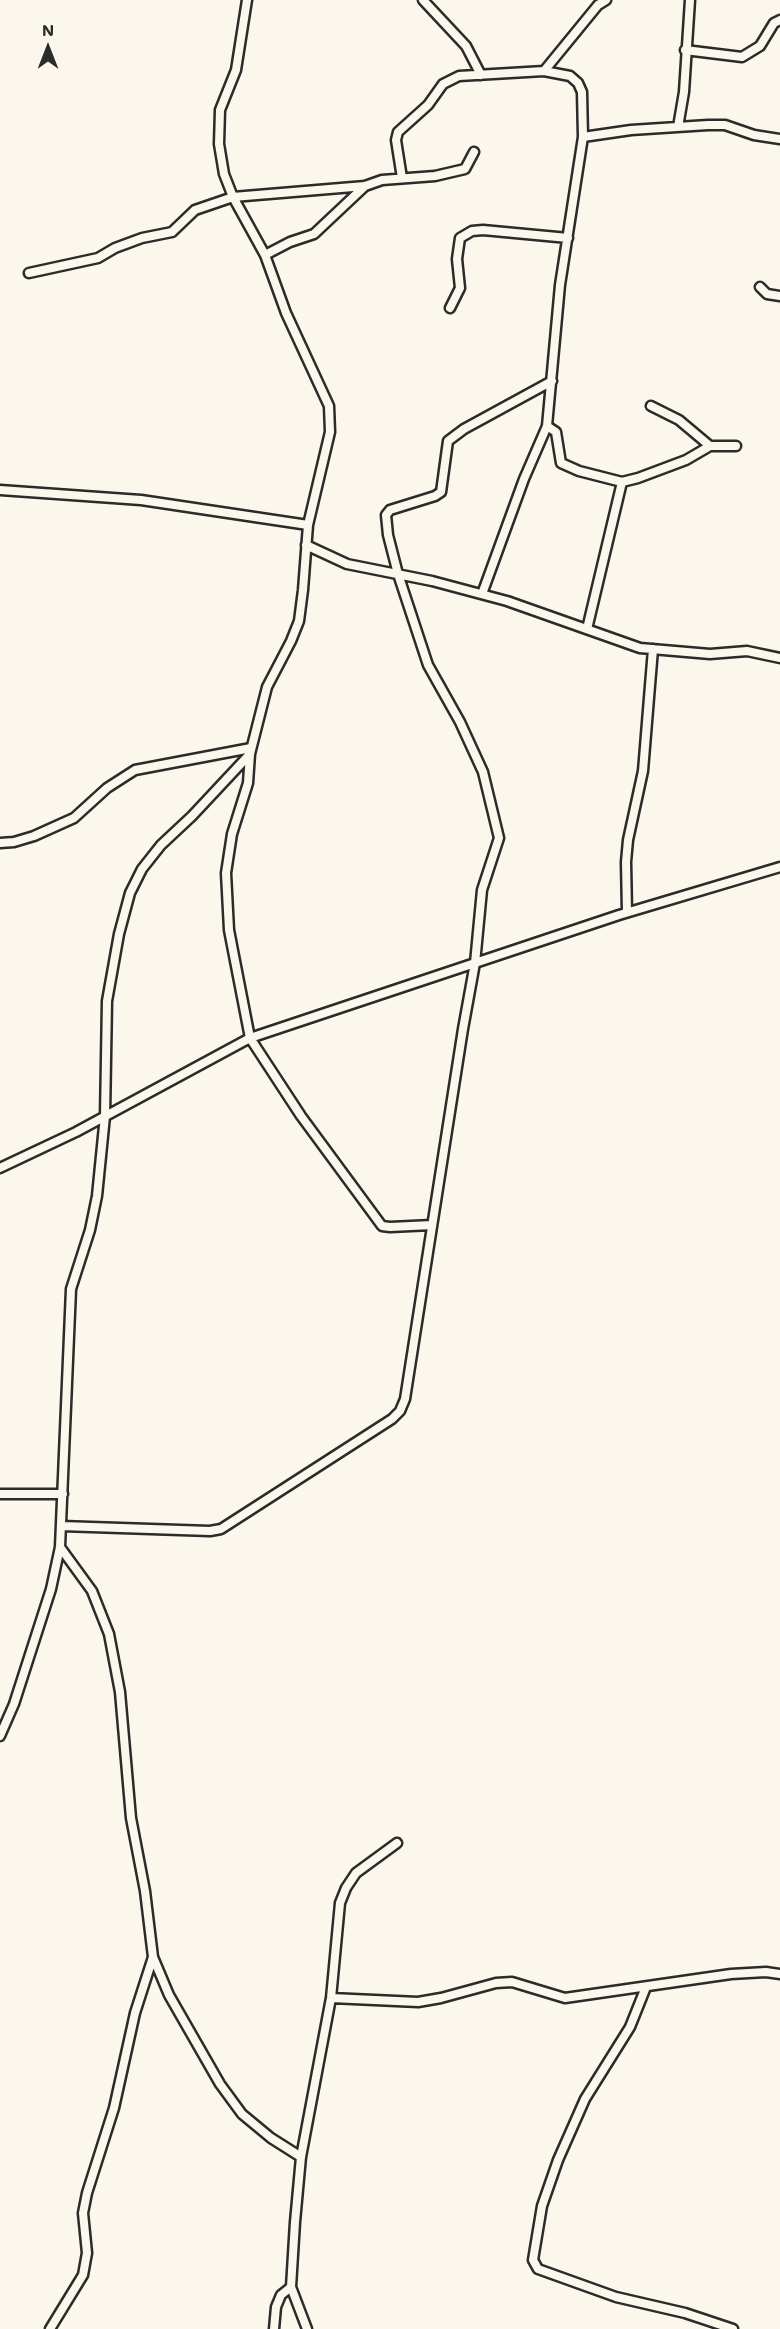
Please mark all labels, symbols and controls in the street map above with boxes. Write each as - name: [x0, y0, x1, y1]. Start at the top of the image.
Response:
- north arrow: [18, 18, 78, 78]
- text: N: [42, 19, 54, 40]

